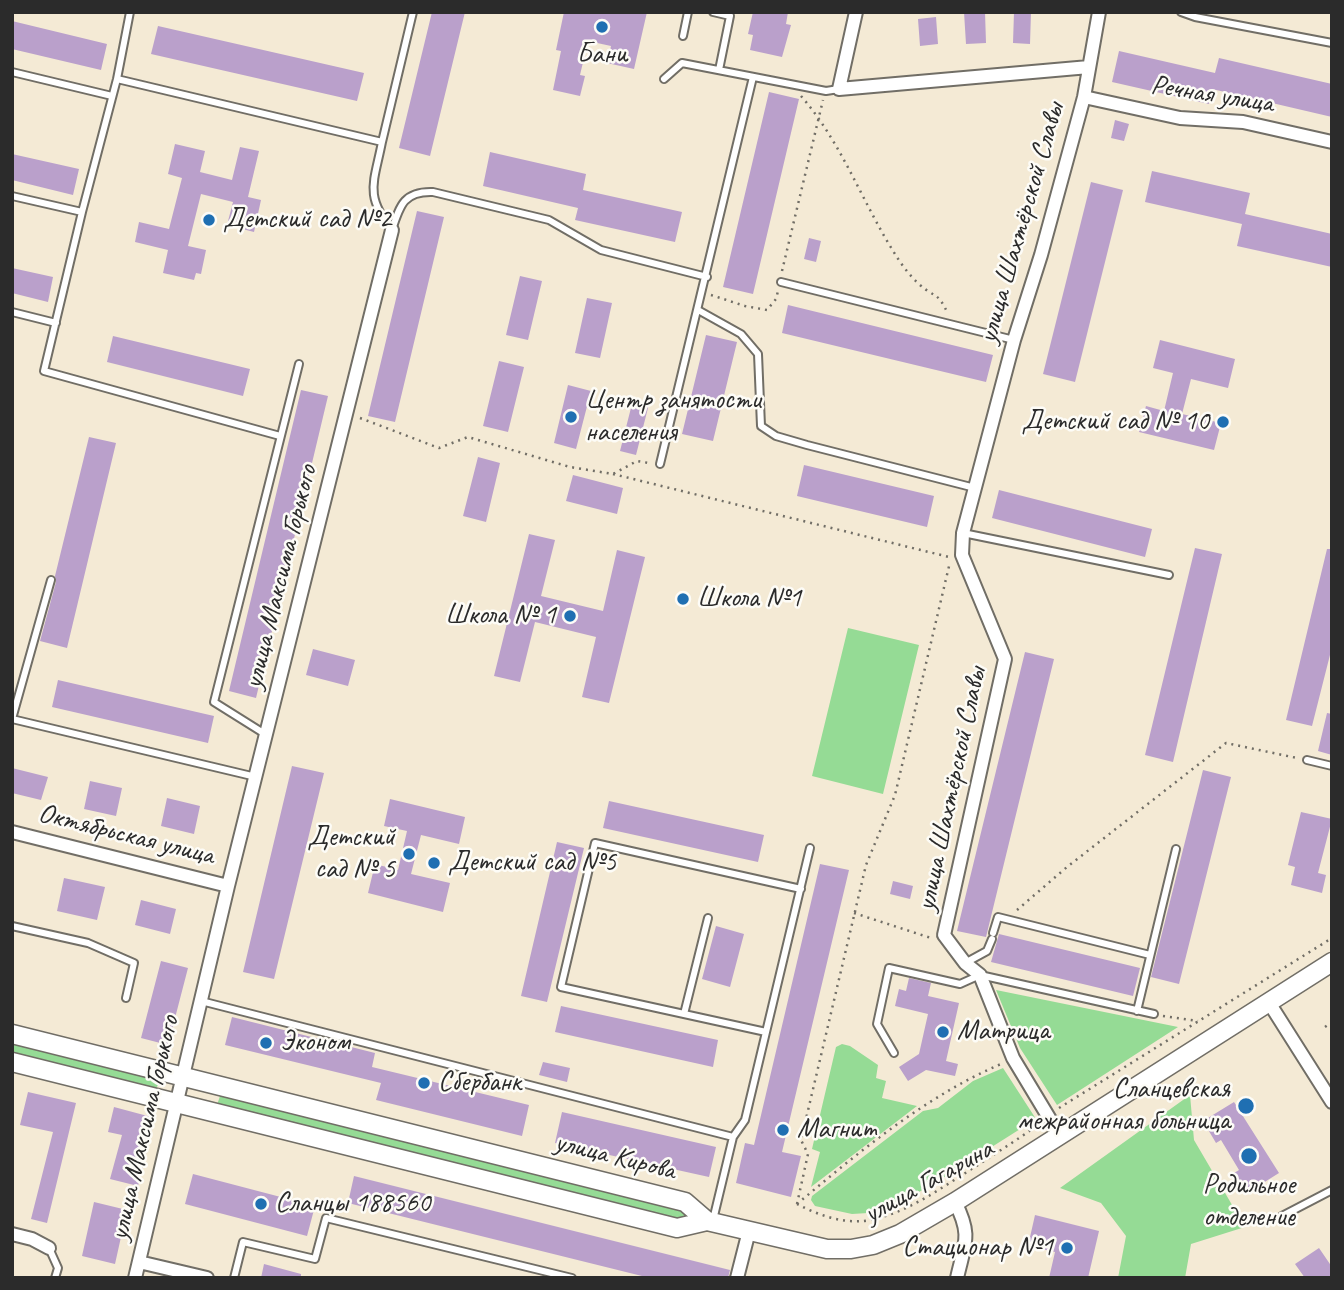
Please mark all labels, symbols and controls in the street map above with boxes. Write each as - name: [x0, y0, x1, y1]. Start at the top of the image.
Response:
- marker: Бани: [594, 19, 610, 35]
- place label: Бани: [577, 38, 627, 72]
- street label: Речная улица: [1148, 69, 1276, 121]
- street label: улица Шахтёрской Славы: [972, 99, 1072, 347]
- place label: Детский сад №2: [223, 203, 391, 237]
- marker: Детский сад №2: [201, 212, 217, 228]
- place label: Центр занятости населения: [585, 384, 761, 450]
- place label: Детский сад № 10: [1022, 405, 1209, 439]
- marker: Центр занятости населения: [563, 409, 579, 425]
- marker: Детский сад № 10: [1215, 414, 1231, 430]
- street label: улица Максима Горького: [237, 462, 325, 692]
- place label: Школа №1: [697, 582, 801, 616]
- marker: Школа №1: [675, 591, 691, 607]
- place label: Школа № 1: [445, 599, 556, 633]
- marker: Школа № 1: [562, 608, 578, 624]
- street label: улица Шахтёрской Славы: [910, 664, 994, 914]
- street label: Октябрьская улица: [35, 797, 217, 873]
- place label: Детский сад № 5: [307, 821, 395, 887]
- marker: Детский сад № 5: [401, 846, 417, 862]
- place label: Детский сад №5: [448, 846, 616, 880]
- marker: Детский сад №5: [426, 855, 442, 871]
- street label: улица Максима Горького: [103, 1012, 187, 1244]
- place label: Матрица: [957, 1015, 1049, 1049]
- marker: Матрица: [935, 1024, 951, 1040]
- place label: Эконом: [280, 1026, 349, 1060]
- marker: Эконом: [258, 1035, 274, 1051]
- place label: Сбербанк: [438, 1066, 521, 1100]
- place label: Сланцевская межрайонная больница: [1017, 1073, 1230, 1139]
- marker: Сбербанк: [416, 1075, 432, 1091]
- marker: Сланцевская межрайонная больница: [1236, 1096, 1256, 1116]
- place label: Магнит: [797, 1113, 877, 1147]
- marker: Магнит: [775, 1122, 791, 1138]
- street label: улица Кирова: [551, 1126, 679, 1188]
- street label: улица Гагарина: [858, 1133, 1000, 1231]
- marker: Родильное отделение: [1239, 1146, 1259, 1166]
- place label: Родильное отделение: [1203, 1169, 1295, 1235]
- place label: Сланцы 188560: [275, 1187, 430, 1221]
- marker: Сланцы 188560: [253, 1196, 269, 1212]
- place label: Стационар №1: [902, 1231, 1053, 1265]
- marker: Стационар №1: [1059, 1240, 1075, 1256]

